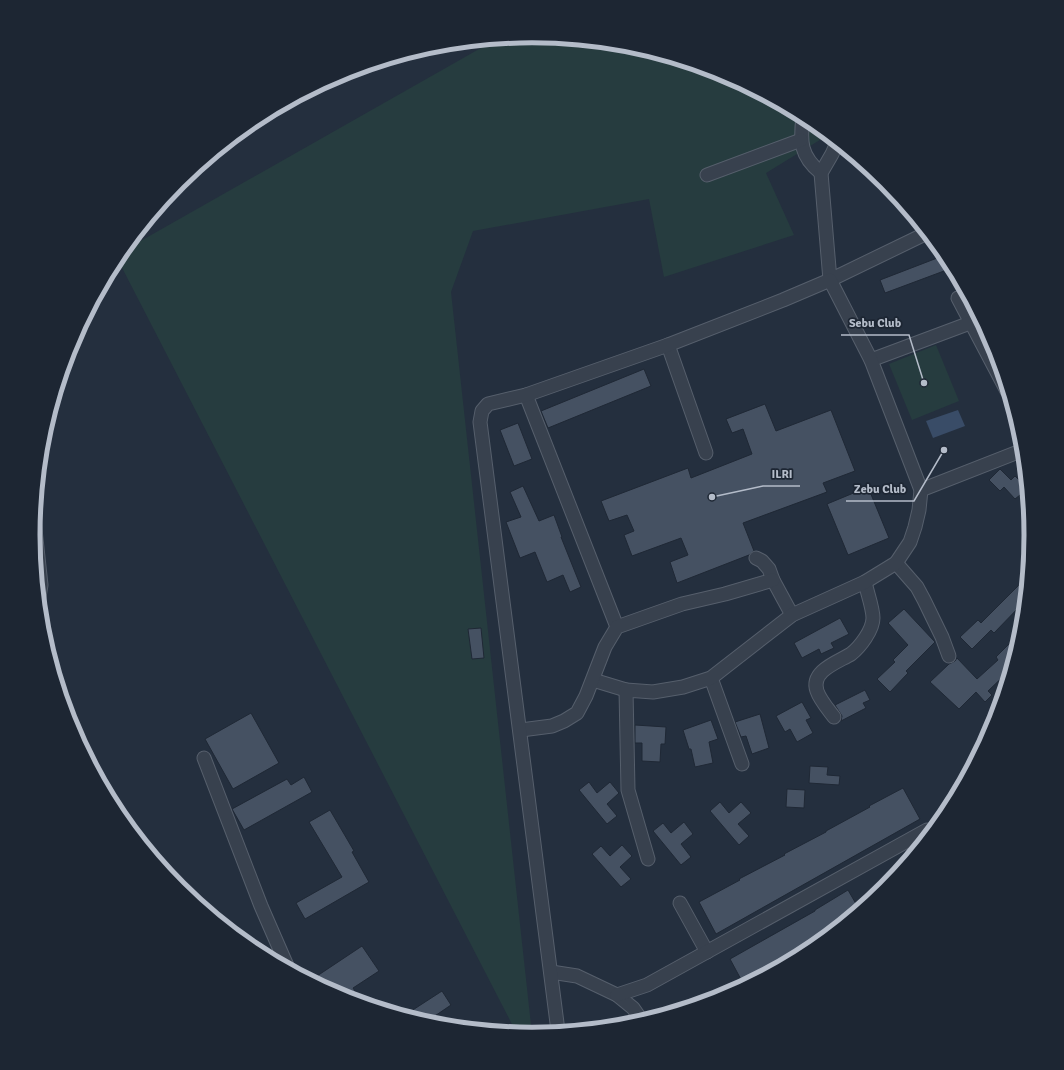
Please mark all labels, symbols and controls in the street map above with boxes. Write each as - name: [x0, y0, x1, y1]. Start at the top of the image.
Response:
- callout: Sebu Club: [841, 311, 909, 335]
- text: Sebu Club: [849, 316, 902, 331]
- callout: ILRI: [763, 462, 800, 486]
- text: ILRI: [771, 467, 793, 482]
- callout: Zebu Club: [846, 477, 914, 501]
- text: Zebu Club: [854, 482, 907, 497]

